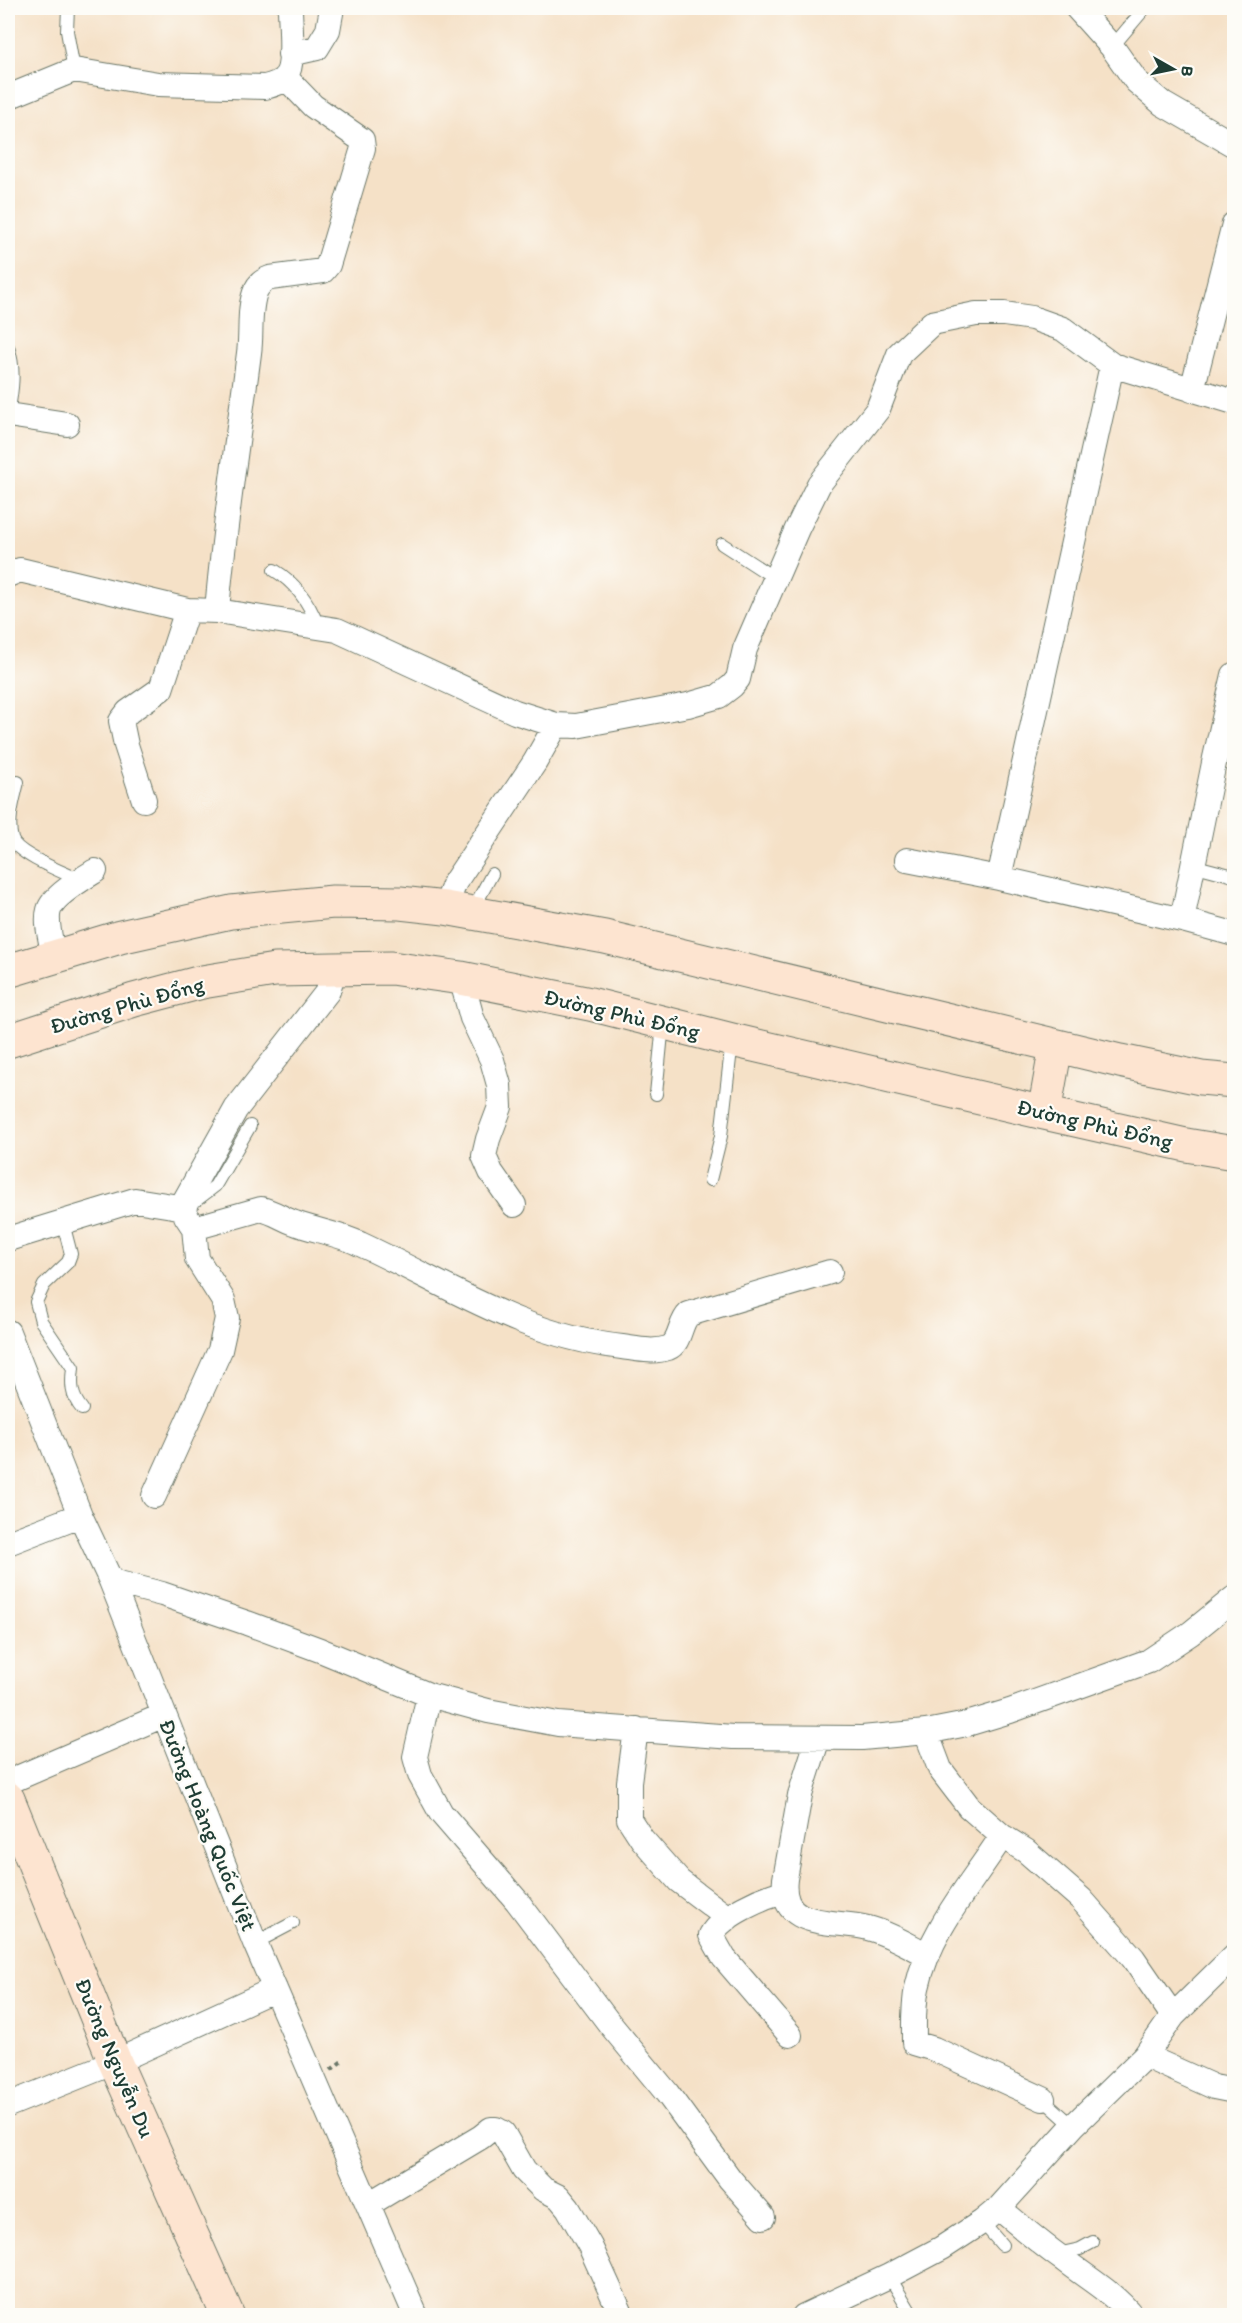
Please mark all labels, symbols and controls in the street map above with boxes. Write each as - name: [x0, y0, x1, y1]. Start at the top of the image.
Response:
- north arrow: [1143, 39, 1203, 99]
- text: B: [1177, 65, 1198, 79]
- street label: Đường Phù Đổng: [47, 970, 208, 1040]
- street label: Đường Phù Đổng: [542, 983, 703, 1045]
- street label: Đường Phù Đổng: [1015, 1093, 1176, 1155]
- street label: Đường Hoàng Quốc Việt: [153, 1715, 263, 1935]
- street label: Đường Nguyễn Du: [69, 1974, 161, 2142]

